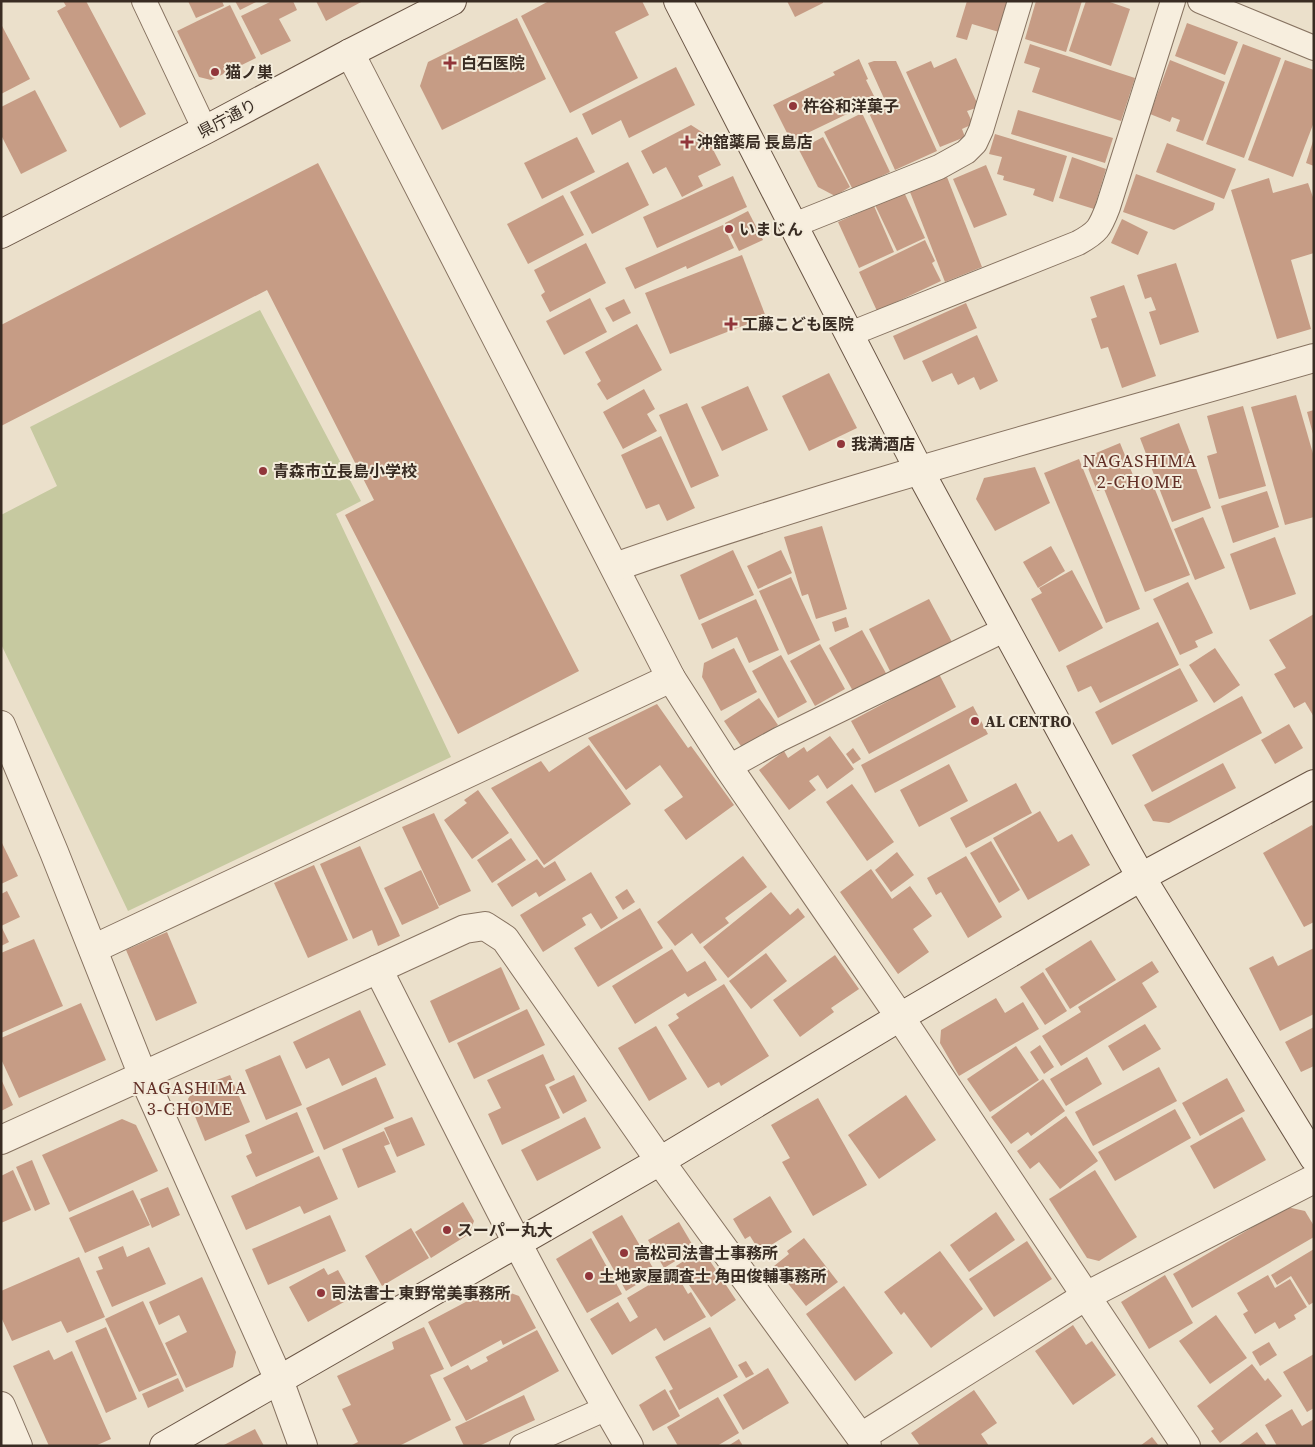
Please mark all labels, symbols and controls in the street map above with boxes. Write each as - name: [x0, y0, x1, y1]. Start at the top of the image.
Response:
- place label: 白石医院: [461, 52, 525, 74]
- marker: 白石医院: [443, 56, 457, 70]
- place label: 猫ノ巣: [225, 61, 273, 83]
- marker: 猫ノ巣: [209, 66, 221, 78]
- street label: 県庁通り: [194, 93, 260, 143]
- place label: 杵谷和洋菓子: [803, 95, 899, 117]
- marker: 杵谷和洋菓子: [787, 100, 799, 112]
- place label: 沖舘薬局 長島店: [697, 131, 812, 153]
- marker: 沖舘薬局 長島店: [681, 136, 693, 148]
- place label: いまじん: [739, 218, 803, 240]
- marker: いまじん: [723, 223, 735, 235]
- place label: 工藤こども医院: [742, 313, 854, 335]
- marker: 工藤こども医院: [724, 317, 738, 331]
- place label: 我満酒店: [851, 433, 915, 455]
- marker: 我満酒店: [835, 438, 847, 450]
- district label: NAGASHIMA 2-CHOME: [1083, 448, 1197, 494]
- place label: 青森市立長島小学校: [273, 460, 417, 482]
- marker: 青森市立長島小学校: [257, 465, 269, 477]
- place label: AL CENTRO: [985, 710, 1072, 732]
- marker: AL CENTRO: [969, 715, 981, 727]
- district label: NAGASHIMA 3-CHOME: [133, 1075, 247, 1121]
- place label: スーパー丸大: [457, 1219, 553, 1241]
- marker: スーパー丸大: [441, 1224, 453, 1236]
- place label: 高松司法書士事務所: [634, 1242, 778, 1264]
- marker: 高松司法書士事務所: [618, 1247, 630, 1259]
- place label: 土地家屋調査士 角田俊輔事務所: [599, 1265, 826, 1287]
- marker: 土地家屋調査士 角田俊輔事務所: [583, 1270, 595, 1282]
- place label: 司法書士 東野常美事務所: [331, 1282, 510, 1304]
- marker: 司法書士 東野常美事務所: [315, 1287, 327, 1299]

